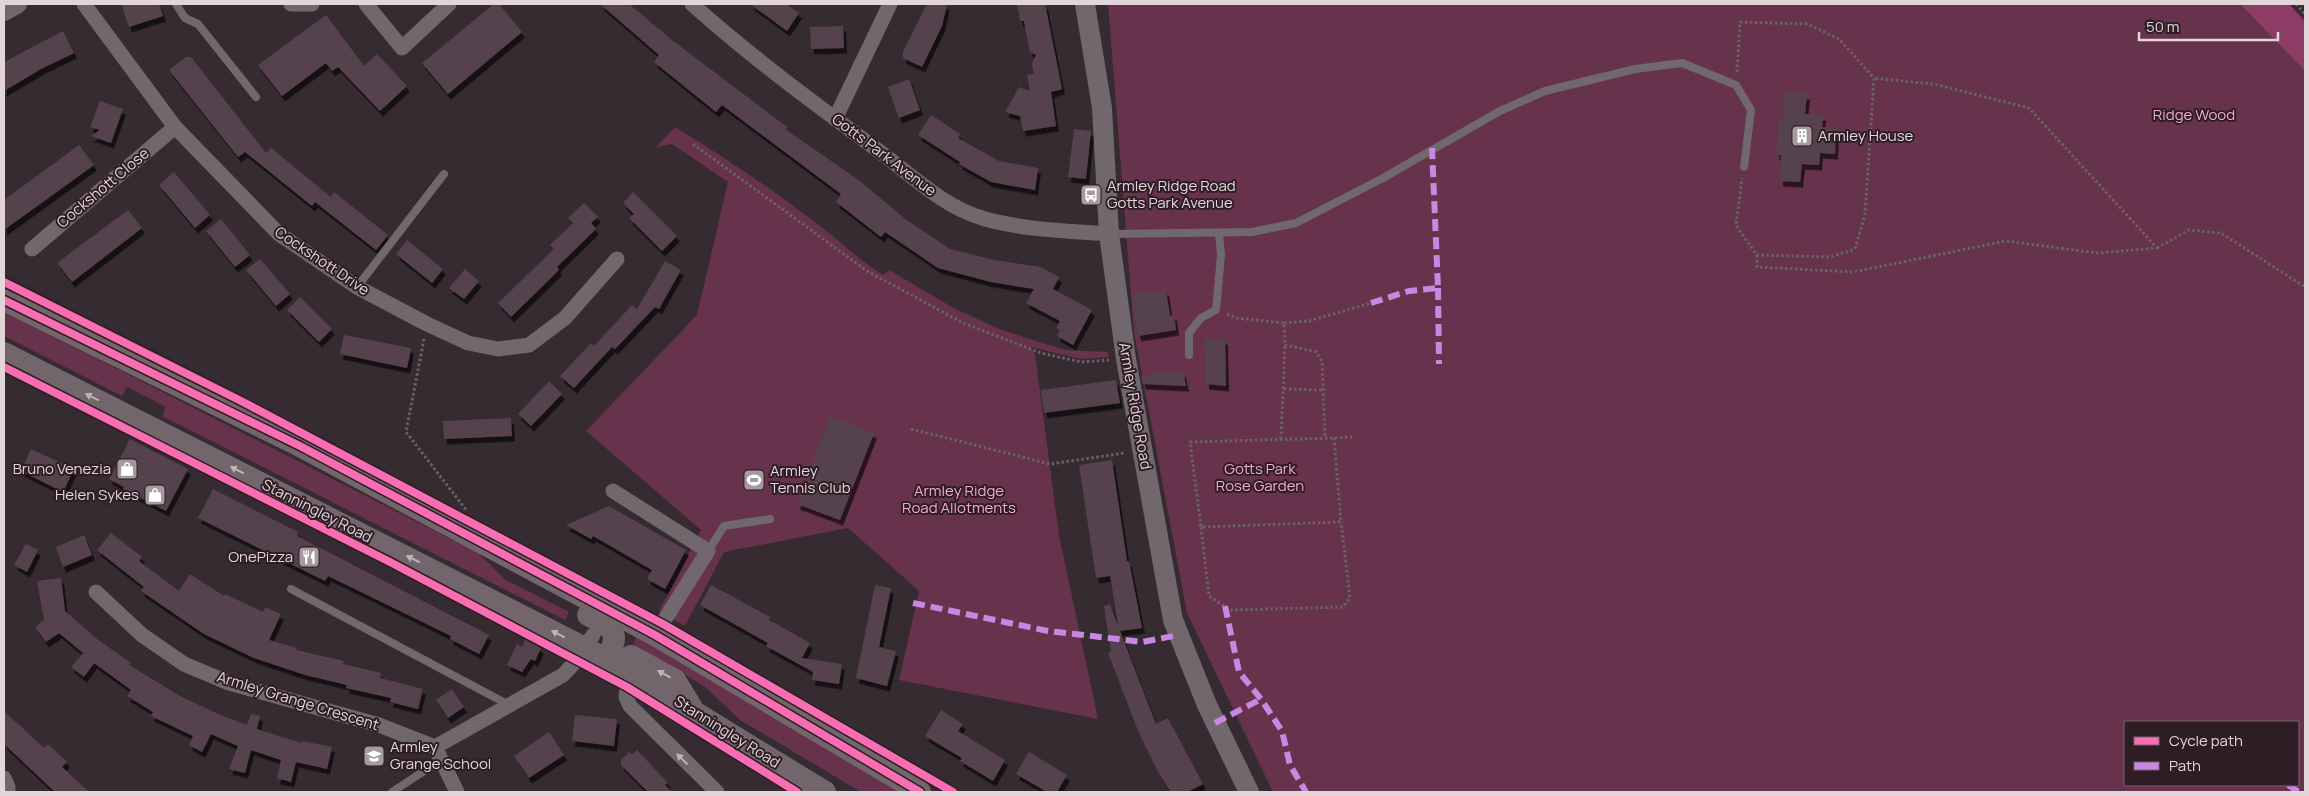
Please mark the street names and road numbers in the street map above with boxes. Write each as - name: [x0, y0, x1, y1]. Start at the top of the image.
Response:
- street label: Gotts Park Avenue: [828, 108, 941, 201]
- street label: Cockshott Close: [52, 143, 154, 233]
- street label: Cockshott Drive: [271, 221, 374, 300]
- street label: Armley Ridge Road: [1114, 341, 1157, 471]
- street label: Stanningley Road: [258, 474, 376, 547]
- street label: Armley Grange Crescent: [215, 666, 382, 735]
- street label: Stanningley Road: [670, 691, 784, 773]

